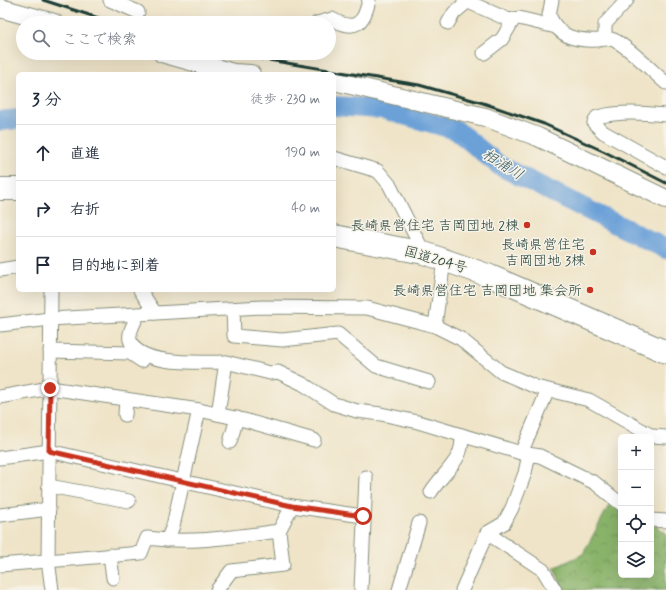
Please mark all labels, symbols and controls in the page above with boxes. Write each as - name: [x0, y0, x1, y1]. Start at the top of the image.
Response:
- search box: [16, 16, 336, 60]
- icon: search: [30, 27, 52, 49]
- text: ここで検索: [62, 30, 137, 50]
- text: 3 分: [32, 89, 61, 111]
- text: 徒歩 · 230 m: [250, 91, 320, 108]
- icon: ahead: [32, 142, 54, 164]
- text: 直進: [70, 144, 100, 164]
- text: 190 m: [285, 144, 320, 161]
- water label: 相浦川: [478, 144, 527, 185]
- icon: right: [32, 198, 54, 220]
- text: 右折: [70, 200, 100, 220]
- text: 40 m: [291, 200, 320, 217]
- place label: 長崎県営住宅 吉岡団地 2棟: [351, 217, 520, 235]
- marker: 長崎県営住宅 吉岡団地 2棟: [522, 220, 532, 230]
- place label: 長崎県営住宅 吉岡団地 3棟: [501, 236, 586, 270]
- street label: 国道204号: [402, 242, 470, 278]
- marker: 長崎県営住宅 吉岡団地 3棟: [588, 247, 598, 257]
- icon: arrive: [32, 254, 54, 276]
- text: 目的地に到着: [70, 256, 160, 276]
- place label: 長崎県営住宅 吉岡団地 集会所: [392, 282, 582, 300]
- marker: 長崎県営住宅 吉岡団地 集会所: [585, 285, 595, 295]
- route end: [41, 379, 59, 397]
- map controls: [618, 434, 654, 578]
- button: +: [618, 434, 654, 470]
- button: −: [618, 470, 654, 506]
- button: locate: [618, 506, 654, 542]
- route start: [354, 507, 372, 525]
- button: layers: [618, 542, 654, 578]

